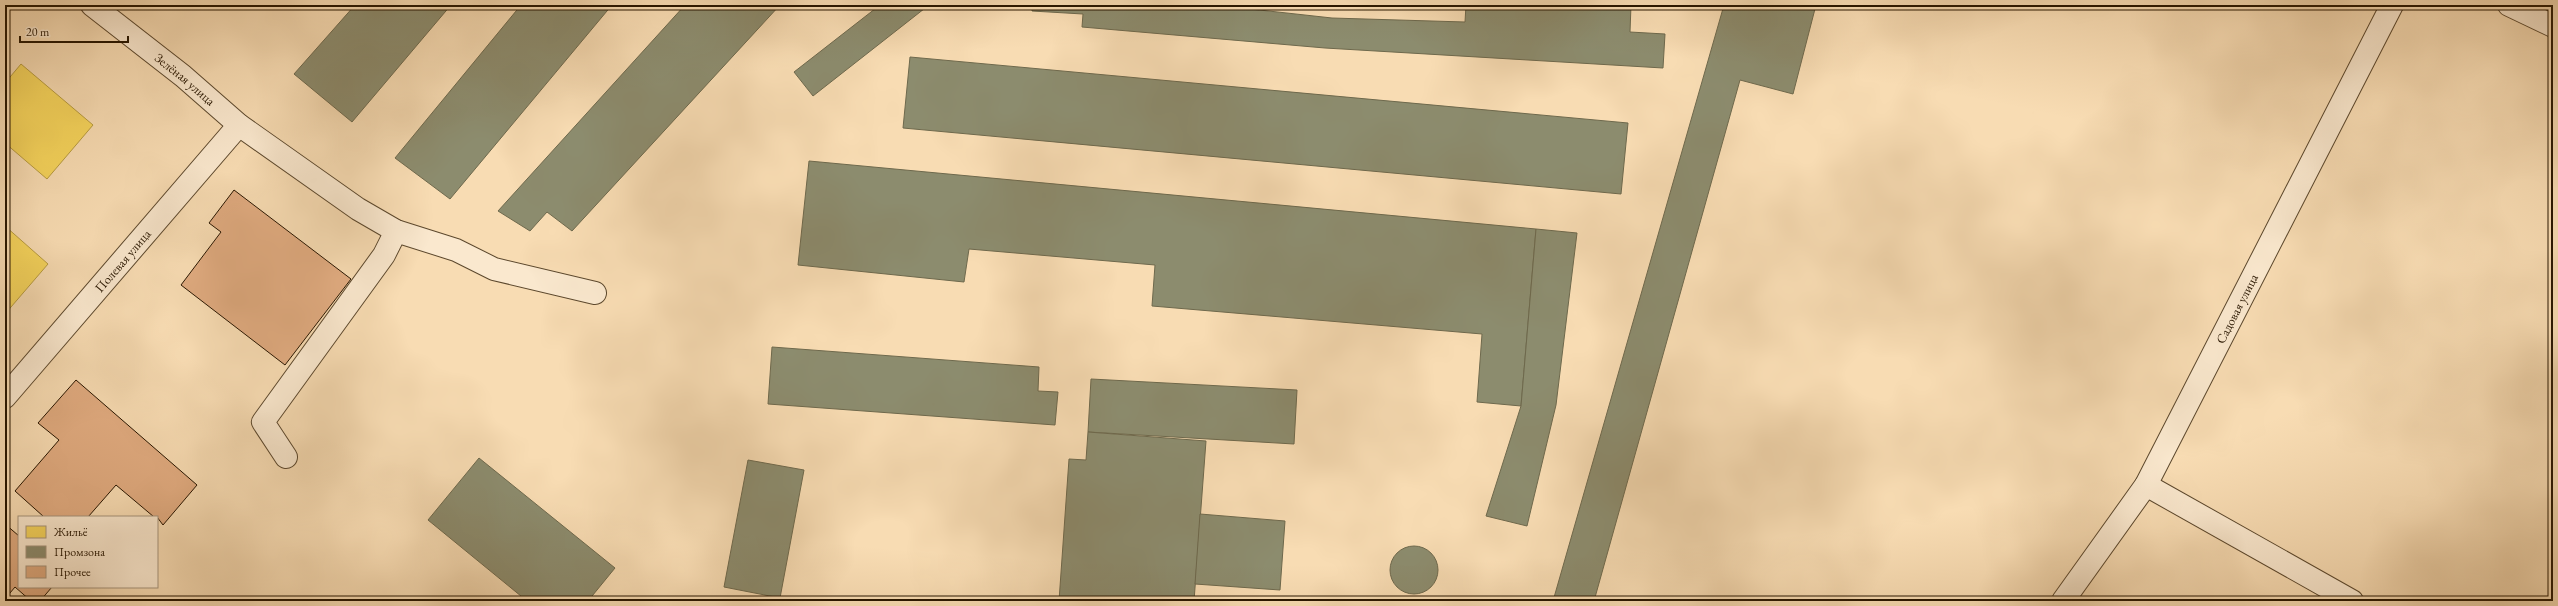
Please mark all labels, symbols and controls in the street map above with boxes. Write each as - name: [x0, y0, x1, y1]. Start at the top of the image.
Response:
- scale bar: [20, 18, 128, 44]
- text: 20 m: [26, 24, 50, 40]
- street label: Зелёная улица: [151, 49, 219, 110]
- street label: Полевая улица: [91, 225, 155, 296]
- street label: Садовая улица: [2212, 270, 2262, 347]
- legend: [18, 516, 158, 588]
- text: Жильё: [53, 524, 88, 540]
- text: Промзона: [54, 544, 105, 560]
- text: Прочее: [54, 564, 91, 580]

